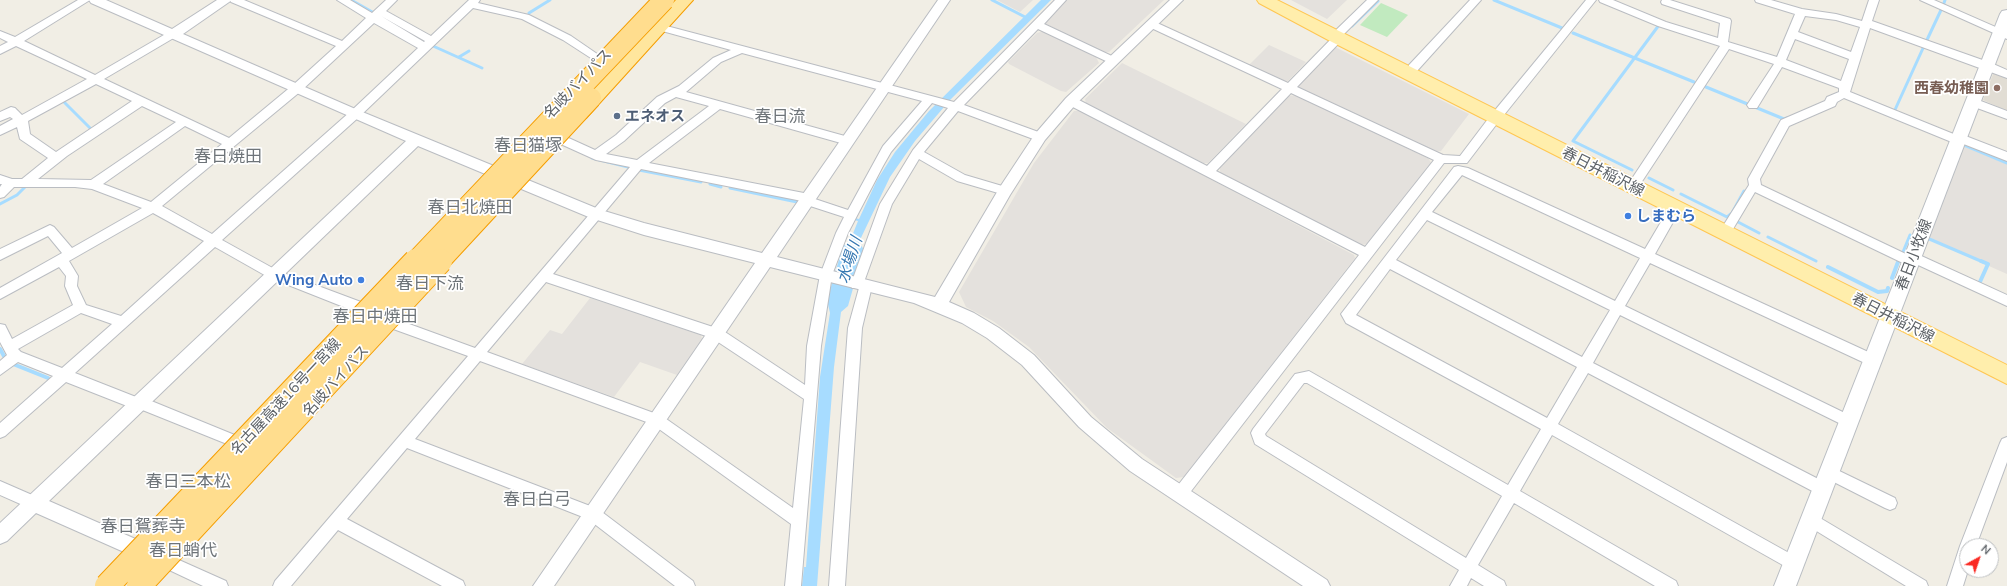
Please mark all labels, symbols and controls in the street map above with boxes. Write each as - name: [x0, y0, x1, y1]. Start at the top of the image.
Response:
- street label: 名岐バイパス: [540, 45, 616, 123]
- place label: 西春幼稚園: [1914, 79, 1989, 97]
- marker: 西春幼稚園: [1992, 83, 2002, 93]
- place label: エネオス: [625, 107, 685, 125]
- district label: 春日流: [755, 107, 805, 127]
- marker: エネオス: [612, 111, 622, 121]
- district label: 春日猫塚: [494, 136, 562, 156]
- street label: 春日井稲沢線: [1559, 144, 1647, 200]
- district label: 春日焼田: [194, 147, 262, 167]
- district label: 春日北焼田: [428, 198, 512, 218]
- place label: しまむら: [1636, 207, 1696, 225]
- marker: しまむら: [1623, 211, 1633, 221]
- street label: 春日小牧線: [1892, 217, 1936, 293]
- water label: 水場川: [833, 234, 867, 286]
- place label: Wing Auto: [275, 271, 353, 289]
- district label: 春日下流: [396, 274, 464, 294]
- marker: Wing Auto: [356, 275, 366, 285]
- street label: 春日井稲沢線: [1849, 290, 1937, 346]
- district label: 春日中焼田: [333, 307, 417, 327]
- street label: 名古屋高速16号一宮線: [227, 335, 345, 459]
- street label: 名岐バイパス: [299, 342, 373, 420]
- district label: 春日三本松: [146, 472, 230, 492]
- district label: 春日白弓: [503, 490, 571, 510]
- district label: 春日鴛葬寺: [101, 517, 185, 537]
- north arrow: [1959, 538, 1999, 578]
- district label: 春日蛸代: [149, 541, 217, 561]
- text: N: [1978, 542, 1994, 558]

